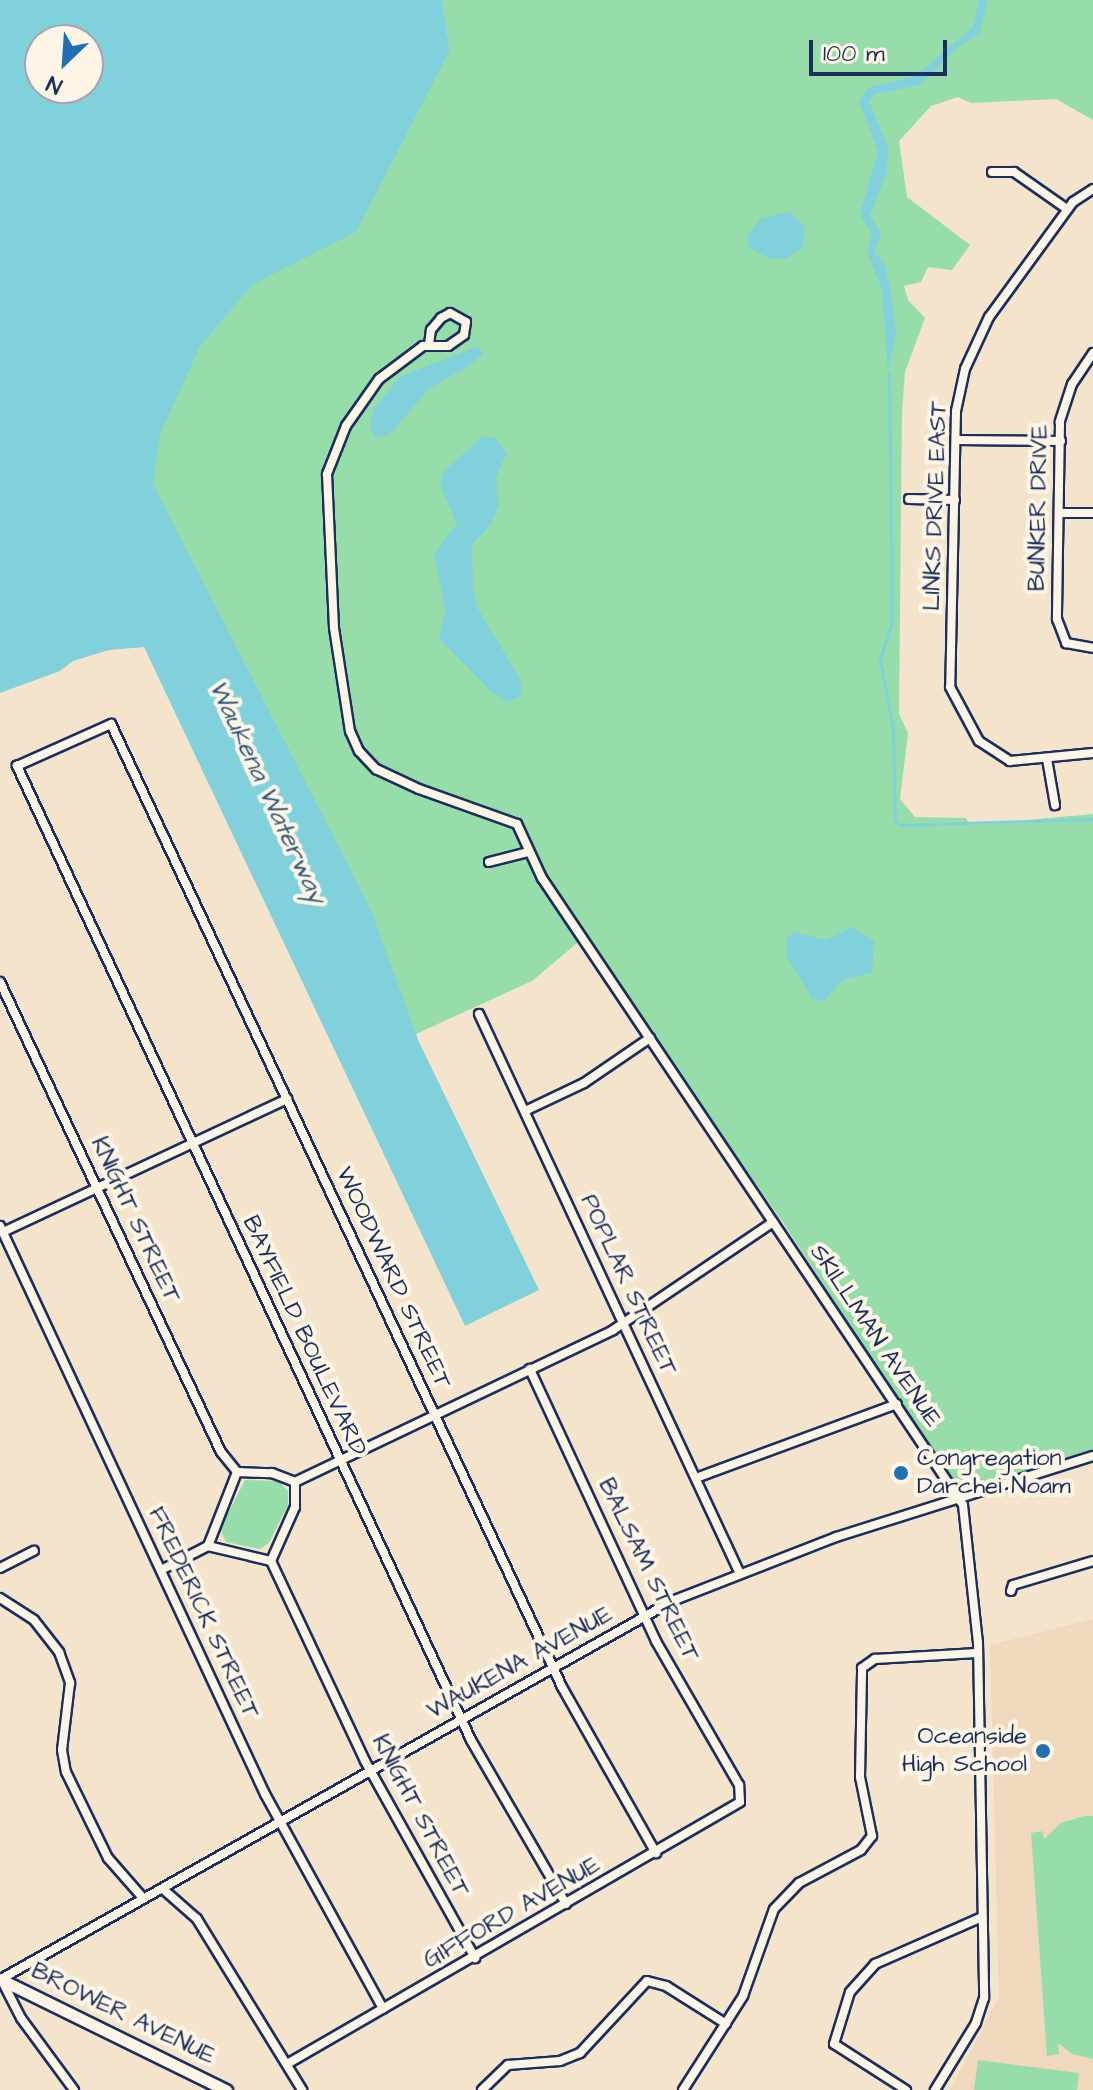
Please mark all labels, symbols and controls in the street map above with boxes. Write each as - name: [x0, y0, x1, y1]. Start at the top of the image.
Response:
- north arrow: [24, 24, 104, 104]
- scale bar: [813, 24, 951, 74]
- text: 100 m: [823, 37, 885, 71]
- text: N: [42, 67, 67, 101]
- street label: LINKS DRIVE EAST: [918, 401, 954, 611]
- street label: BUNKER DRIVE: [1023, 424, 1055, 592]
- water label: Waukena Waterway: [202, 675, 332, 909]
- street label: KNIGHT STREET: [84, 1132, 186, 1308]
- street label: WOODWARD STREET: [329, 1163, 457, 1393]
- street label: POPLAR STREET: [573, 1190, 683, 1380]
- street label: BAYFIELD BOULEVARD: [236, 1211, 372, 1461]
- street label: SKILLMAN AVENUE: [803, 1239, 947, 1433]
- place label: Congregation Darchei Noam: [917, 1445, 1071, 1501]
- marker: Congregation Darchei Noam: [892, 1464, 910, 1482]
- street label: BALSAM STREET: [591, 1474, 705, 1666]
- street label: FREDERICK STREET: [141, 1503, 265, 1723]
- street label: WAUKENA AVENUE: [422, 1600, 618, 1726]
- place label: Oceanside High School: [902, 1723, 1027, 1779]
- street label: KNIGHT STREET: [365, 1730, 475, 1902]
- marker: Oceanside High School: [1034, 1742, 1052, 1760]
- street label: GIFFORD AVENUE: [419, 1851, 605, 1975]
- street label: BROWER AVENUE: [26, 1957, 220, 2071]

